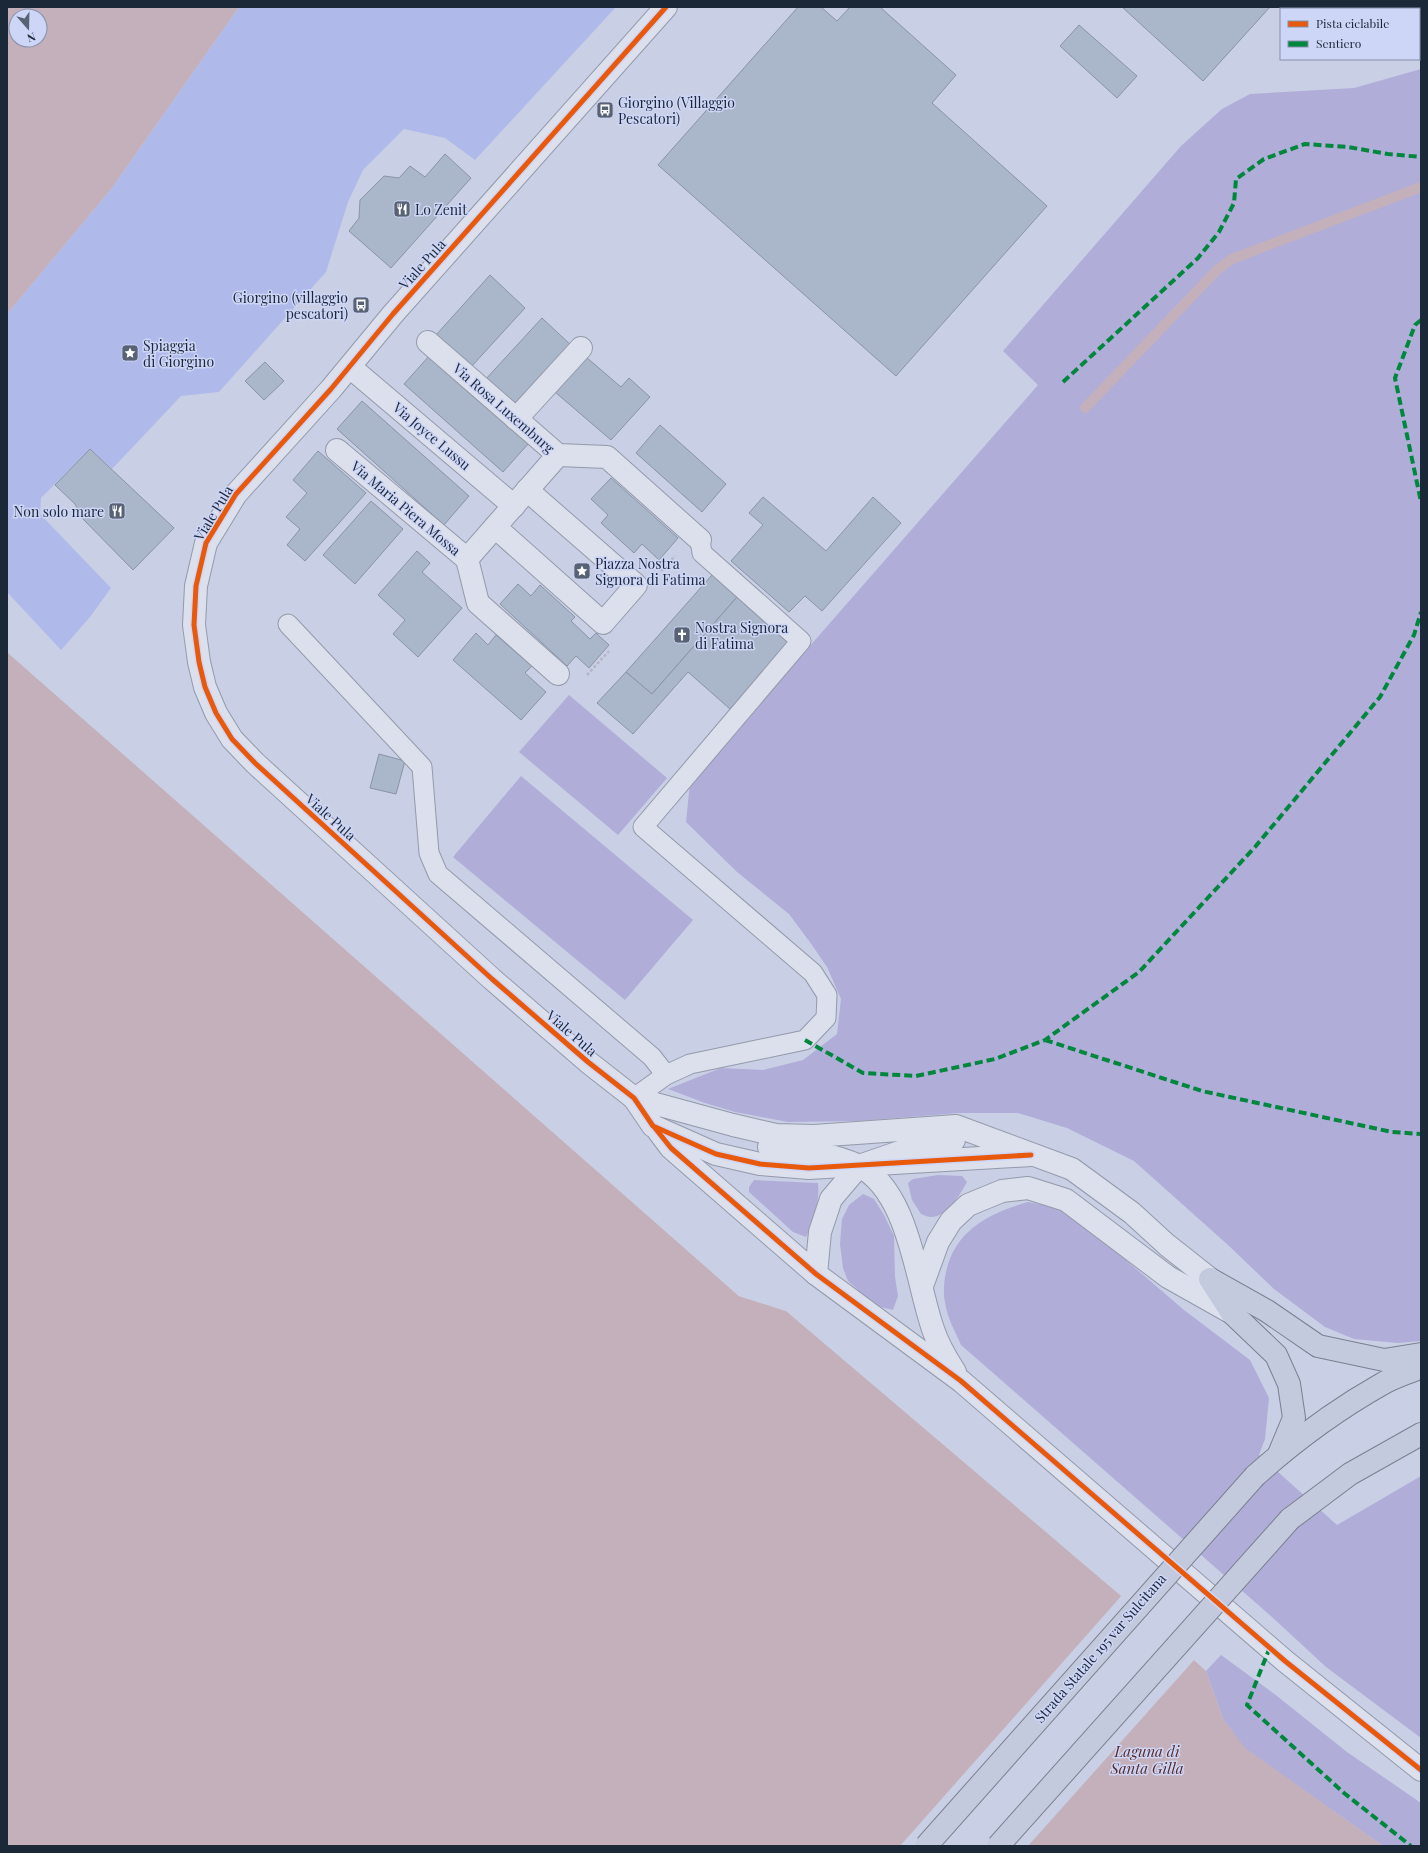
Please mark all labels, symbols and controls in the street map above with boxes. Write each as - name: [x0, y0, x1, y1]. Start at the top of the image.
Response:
- north arrow: [8, 8, 48, 48]
- legend: [1280, 8, 1420, 60]
- text: Pista ciclabile: [1316, 15, 1389, 31]
- text: N: [25, 29, 38, 46]
- text: Sentiero: [1316, 35, 1362, 51]
- place label: Giorgino (Villaggio Pescatori): [618, 93, 735, 128]
- bus stop icon: Giorgino (Villaggio Pescatori): [595, 100, 615, 120]
- restaurant icon: Lo Zenit: [392, 199, 412, 219]
- place label: Lo Zenit: [415, 200, 468, 219]
- street label: Viale Pula: [394, 235, 450, 294]
- place label: Giorgino (villaggio pescatori): [233, 288, 348, 323]
- bus stop icon: Giorgino (villaggio pescatori): [351, 295, 371, 315]
- place label: Spiaggia di Giorgino: [143, 336, 214, 371]
- place icon: Spiaggia di Giorgino: [120, 343, 140, 363]
- street label: Via Rosa Luxemburg: [448, 358, 559, 458]
- street label: Via Joyce Lussu: [388, 397, 475, 474]
- street label: Via Maria Piera Mossa: [346, 456, 465, 559]
- street label: Viale Pula: [189, 482, 237, 545]
- restaurant icon: Non solo mare: [107, 501, 127, 521]
- place label: Non solo mare: [14, 502, 104, 521]
- place label: Piazza Nostra Signora di Fatima: [595, 554, 706, 589]
- place icon: Piazza Nostra Signora di Fatima: [572, 561, 592, 581]
- place label: Nostra Signora di Fatima: [695, 618, 788, 653]
- church icon: Nostra Signora di Fatima: [672, 625, 692, 645]
- street label: Viale Pula: [301, 789, 360, 845]
- street label: Viale Pula: [542, 1005, 601, 1060]
- street label: Strada Statale 195 var Sulcitana: [1030, 1569, 1170, 1727]
- water label: Laguna di Santa Gilla: [1109, 1741, 1184, 1778]

